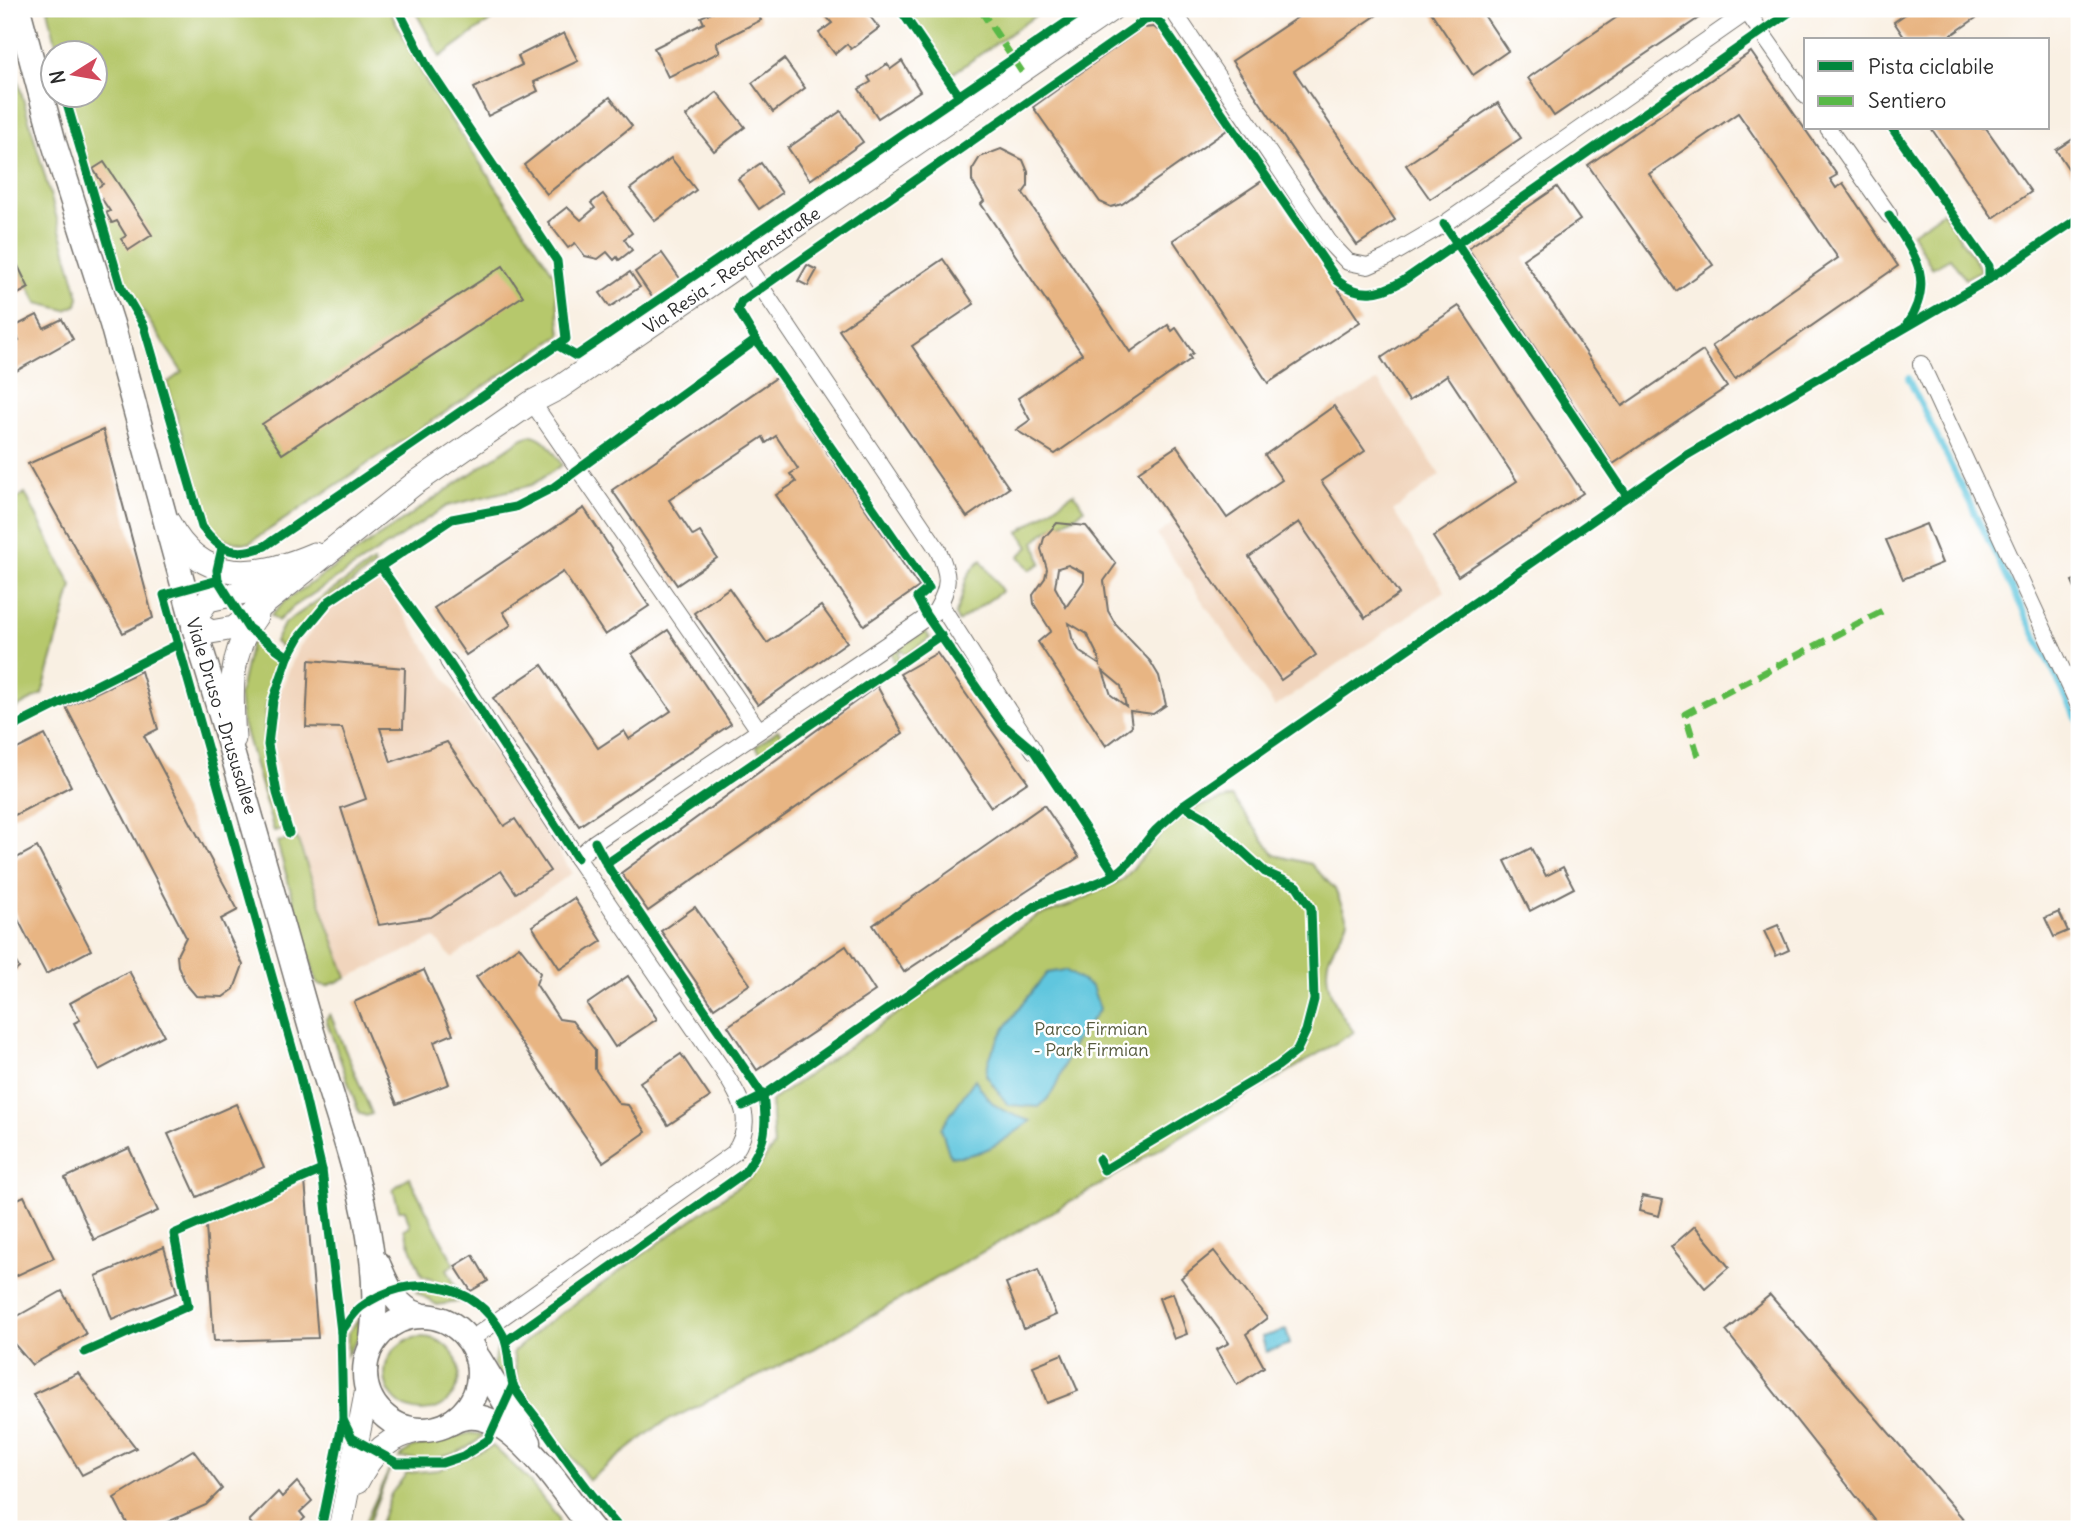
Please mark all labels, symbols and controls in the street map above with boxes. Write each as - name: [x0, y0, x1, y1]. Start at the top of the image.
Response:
- north arrow: [38, 38, 108, 108]
- legend: [1804, 38, 2050, 130]
- text: Pista ciclabile: [1868, 53, 1994, 80]
- text: N: [44, 69, 70, 86]
- text: Sentiero: [1868, 87, 1946, 114]
- street label: Via Resia - Reschenstraße: [638, 201, 824, 339]
- street label: Viale Druso - Drususallee: [181, 615, 263, 817]
- park label: Parco Firmian - Park Firmian: [1033, 1017, 1149, 1061]

